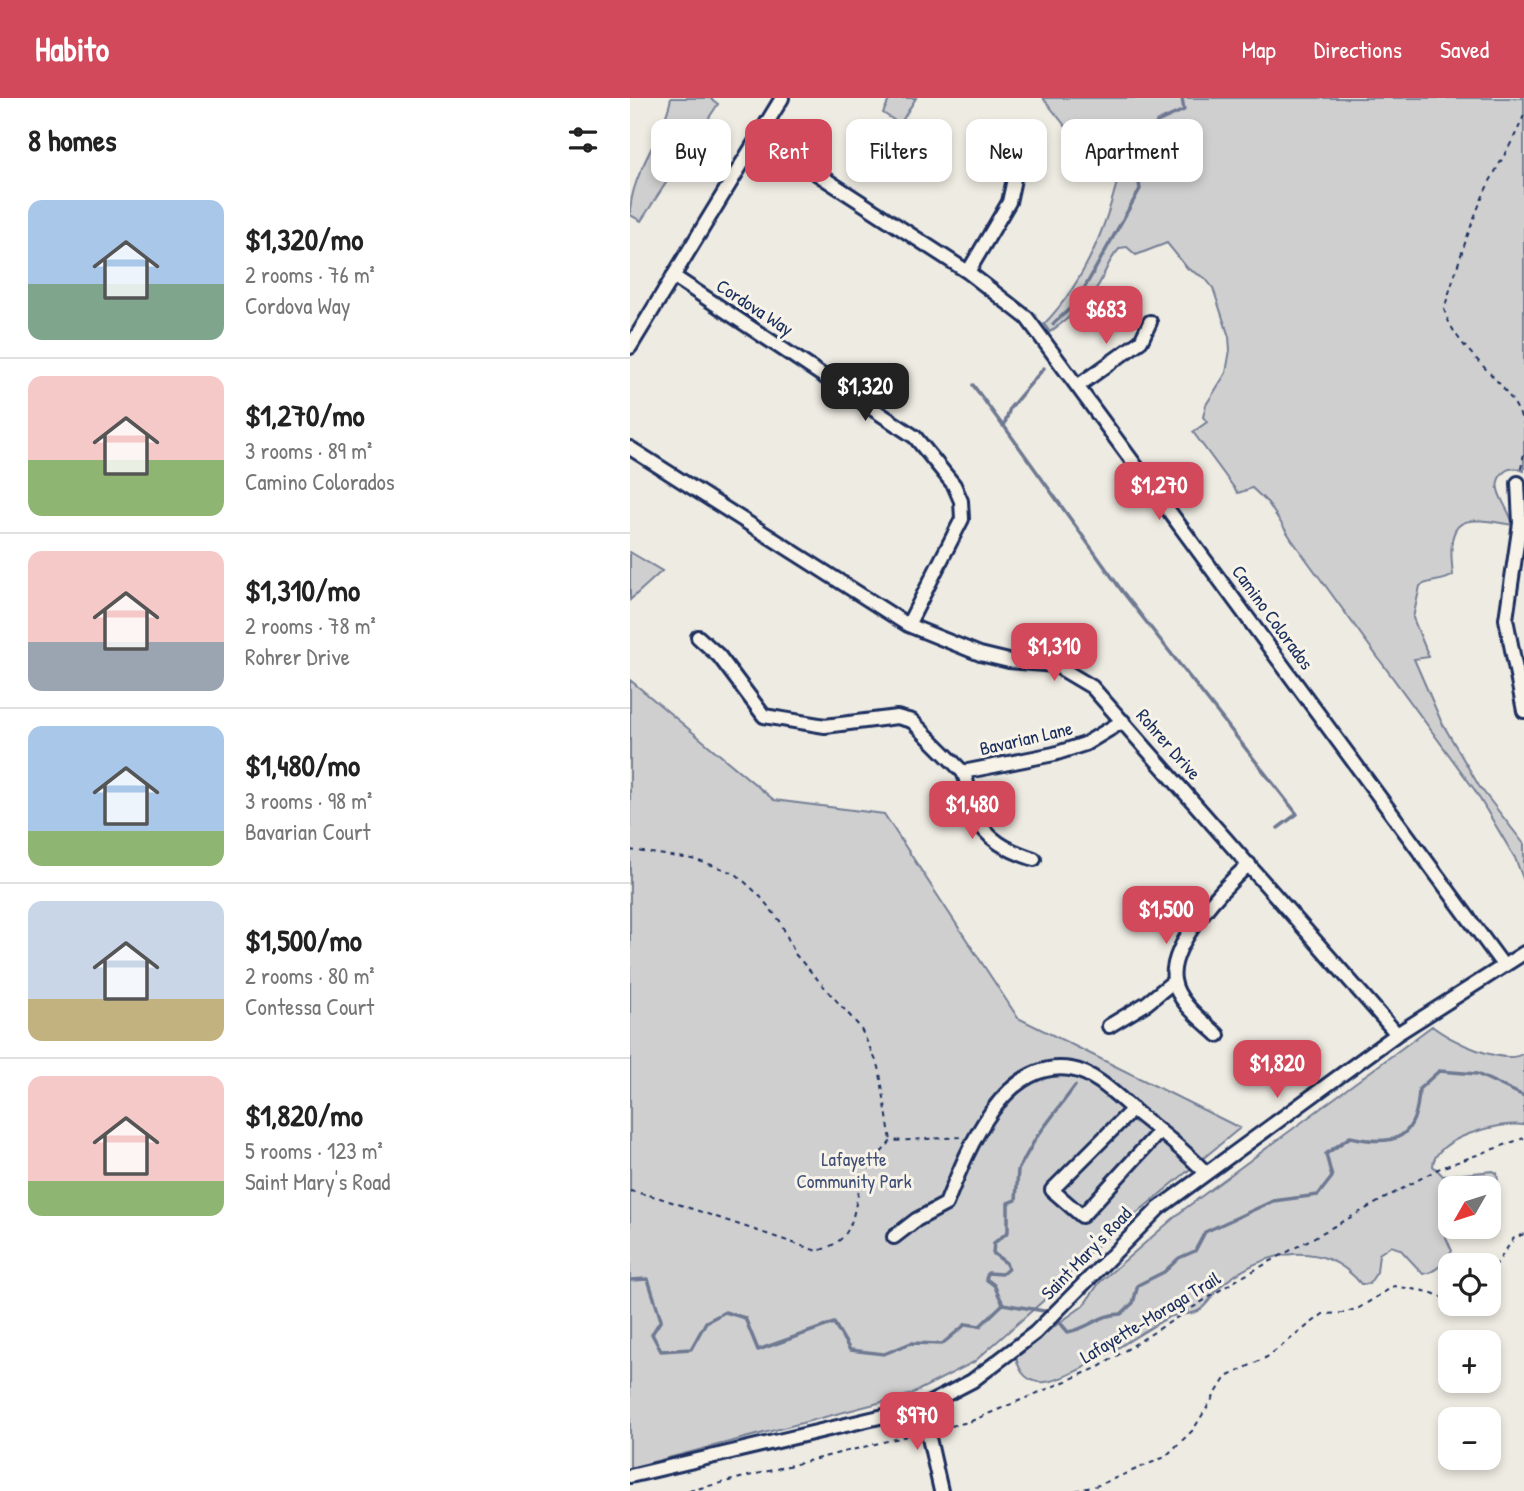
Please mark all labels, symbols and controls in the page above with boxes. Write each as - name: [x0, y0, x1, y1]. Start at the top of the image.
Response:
- text: Habito: [35, 27, 109, 71]
- text: Map: [1242, 33, 1276, 65]
- text: Directions: [1314, 33, 1402, 65]
- text: Saved: [1440, 33, 1489, 65]
- chip: Buy: [651, 119, 731, 182]
- chip: Rent: [745, 119, 832, 182]
- chip: Filters: [846, 119, 952, 182]
- chip: New: [966, 119, 1047, 182]
- chip: Apartment: [1061, 119, 1203, 182]
- text: 8 homes: [28, 120, 116, 160]
- icon: filters: [564, 121, 602, 159]
- text: $1,320/mo: [245, 219, 363, 259]
- icon: home: [84, 228, 168, 312]
- text: 2 rooms · 76 m²: [245, 259, 375, 290]
- street label: Cordova Way: [711, 272, 799, 342]
- pin: $683: [1065, 286, 1147, 346]
- text: Cordova Way: [245, 290, 350, 321]
- text: $683: [1085, 293, 1127, 324]
- pin: $1,320: [808, 364, 922, 423]
- text: $1,320: [837, 370, 893, 401]
- text: $1,270/mo: [245, 395, 365, 435]
- icon: home: [84, 404, 168, 488]
- text: 3 rooms · 89 m²: [245, 435, 372, 466]
- pin: $1,270: [1102, 462, 1216, 522]
- text: Camino Colorados: [245, 466, 395, 497]
- text: $1,270: [1130, 469, 1188, 500]
- street label: Camino Colorados: [1226, 559, 1320, 675]
- text: $1,310/mo: [245, 570, 360, 610]
- icon: home: [84, 579, 168, 663]
- text: 2 rooms · 78 m²: [245, 610, 376, 641]
- pin: $1,310: [997, 624, 1111, 683]
- text: $1,310: [1027, 630, 1081, 661]
- text: Rohrer Drive: [245, 641, 350, 672]
- street label: Rohrer Drive: [1131, 703, 1207, 786]
- street label: Bavarian Lane: [977, 715, 1076, 761]
- text: $1,480/mo: [245, 745, 360, 785]
- icon: home: [84, 754, 168, 838]
- pin: $1,480: [915, 782, 1029, 841]
- text: 3 rooms · 98 m²: [245, 785, 372, 816]
- text: $1,480: [945, 788, 999, 819]
- text: Bavarian Court: [245, 816, 370, 847]
- pin: $1,500: [1109, 886, 1223, 946]
- text: $1,500: [1139, 893, 1194, 924]
- text: $1,500/mo: [245, 920, 362, 960]
- icon: home: [84, 929, 168, 1013]
- text: 2 rooms · 80 m²: [245, 960, 375, 991]
- text: Contessa Court: [245, 991, 374, 1022]
- pin: $1,820: [1220, 1040, 1334, 1100]
- text: $1,820: [1249, 1047, 1305, 1078]
- text: $1,820/mo: [245, 1095, 363, 1135]
- icon: home: [84, 1104, 168, 1188]
- text: 5 rooms · 123 m²: [245, 1135, 383, 1166]
- park label: Lafayette Community Park: [796, 1146, 912, 1194]
- text: Saint Mary's Road: [245, 1166, 390, 1197]
- north arrow: [1438, 1176, 1502, 1239]
- map controls: [1438, 1176, 1501, 1470]
- street label: Saint Mary's Road: [1035, 1200, 1137, 1305]
- button: locate: [1438, 1253, 1501, 1316]
- street label: Lafayette-Moraga Trail: [1075, 1264, 1226, 1369]
- button: +: [1438, 1330, 1501, 1393]
- pin: $970: [876, 1392, 958, 1452]
- text: $970: [896, 1399, 938, 1430]
- button: −: [1438, 1407, 1501, 1470]

